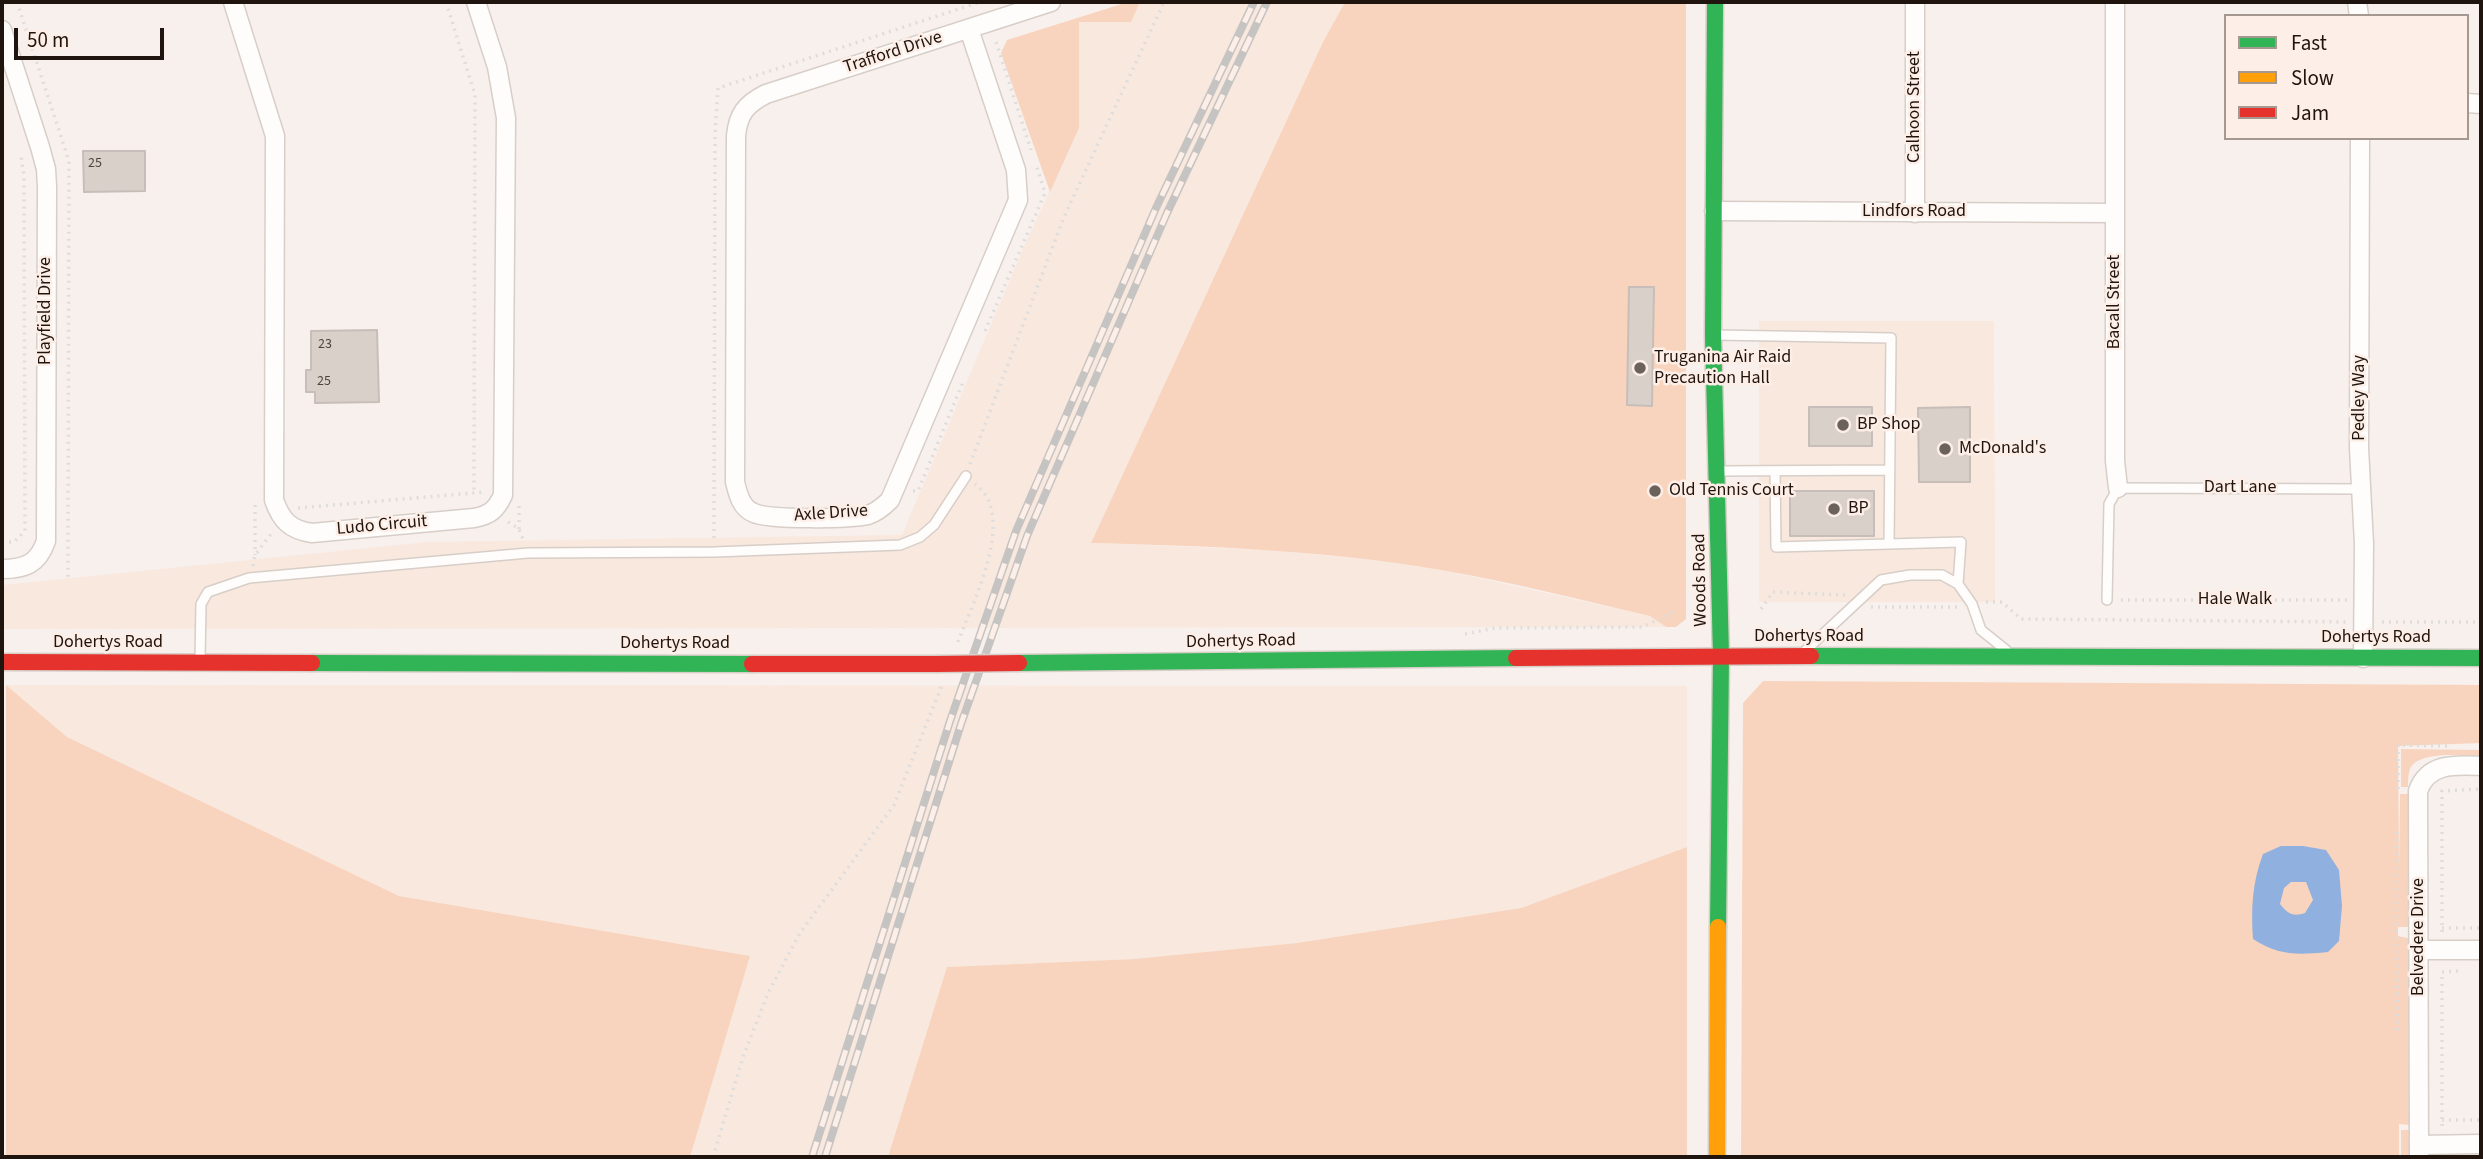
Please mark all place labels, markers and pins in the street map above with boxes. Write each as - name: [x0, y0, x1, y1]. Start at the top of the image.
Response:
- place label: Truganina Air Raid Precaution Hall: [1654, 347, 1791, 390]
- marker: Truganina Air Raid Precaution Hall: [1632, 360, 1648, 376]
- place label: BP Shop: [1857, 414, 1921, 436]
- marker: BP Shop: [1835, 417, 1851, 433]
- place label: McDonald's: [1959, 438, 2046, 460]
- marker: McDonald's: [1937, 441, 1953, 457]
- place label: Old Tennis Court: [1669, 480, 1794, 502]
- marker: Old Tennis Court: [1647, 483, 1663, 499]
- place label: BP: [1848, 498, 1869, 520]
- marker: BP: [1826, 501, 1842, 517]

